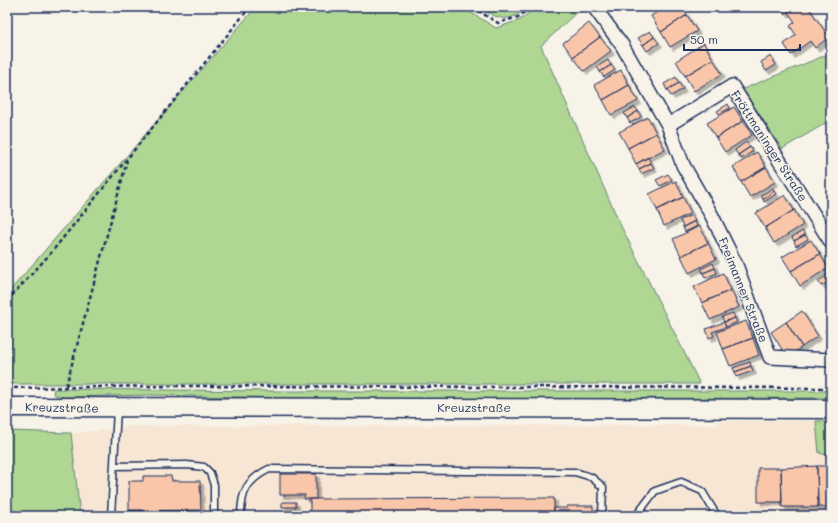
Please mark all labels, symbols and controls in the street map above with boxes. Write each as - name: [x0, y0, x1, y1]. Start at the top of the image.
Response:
- scale bar: [684, 26, 800, 52]
- text: 50 m: [690, 31, 718, 47]
- street label: Fröttmaninger Straße: [728, 87, 812, 204]
- street label: Freimanner Straße: [716, 235, 772, 345]
- street label: Kreuzstraße: [25, 398, 99, 416]
- street label: Kreuzstraße: [437, 399, 511, 415]

